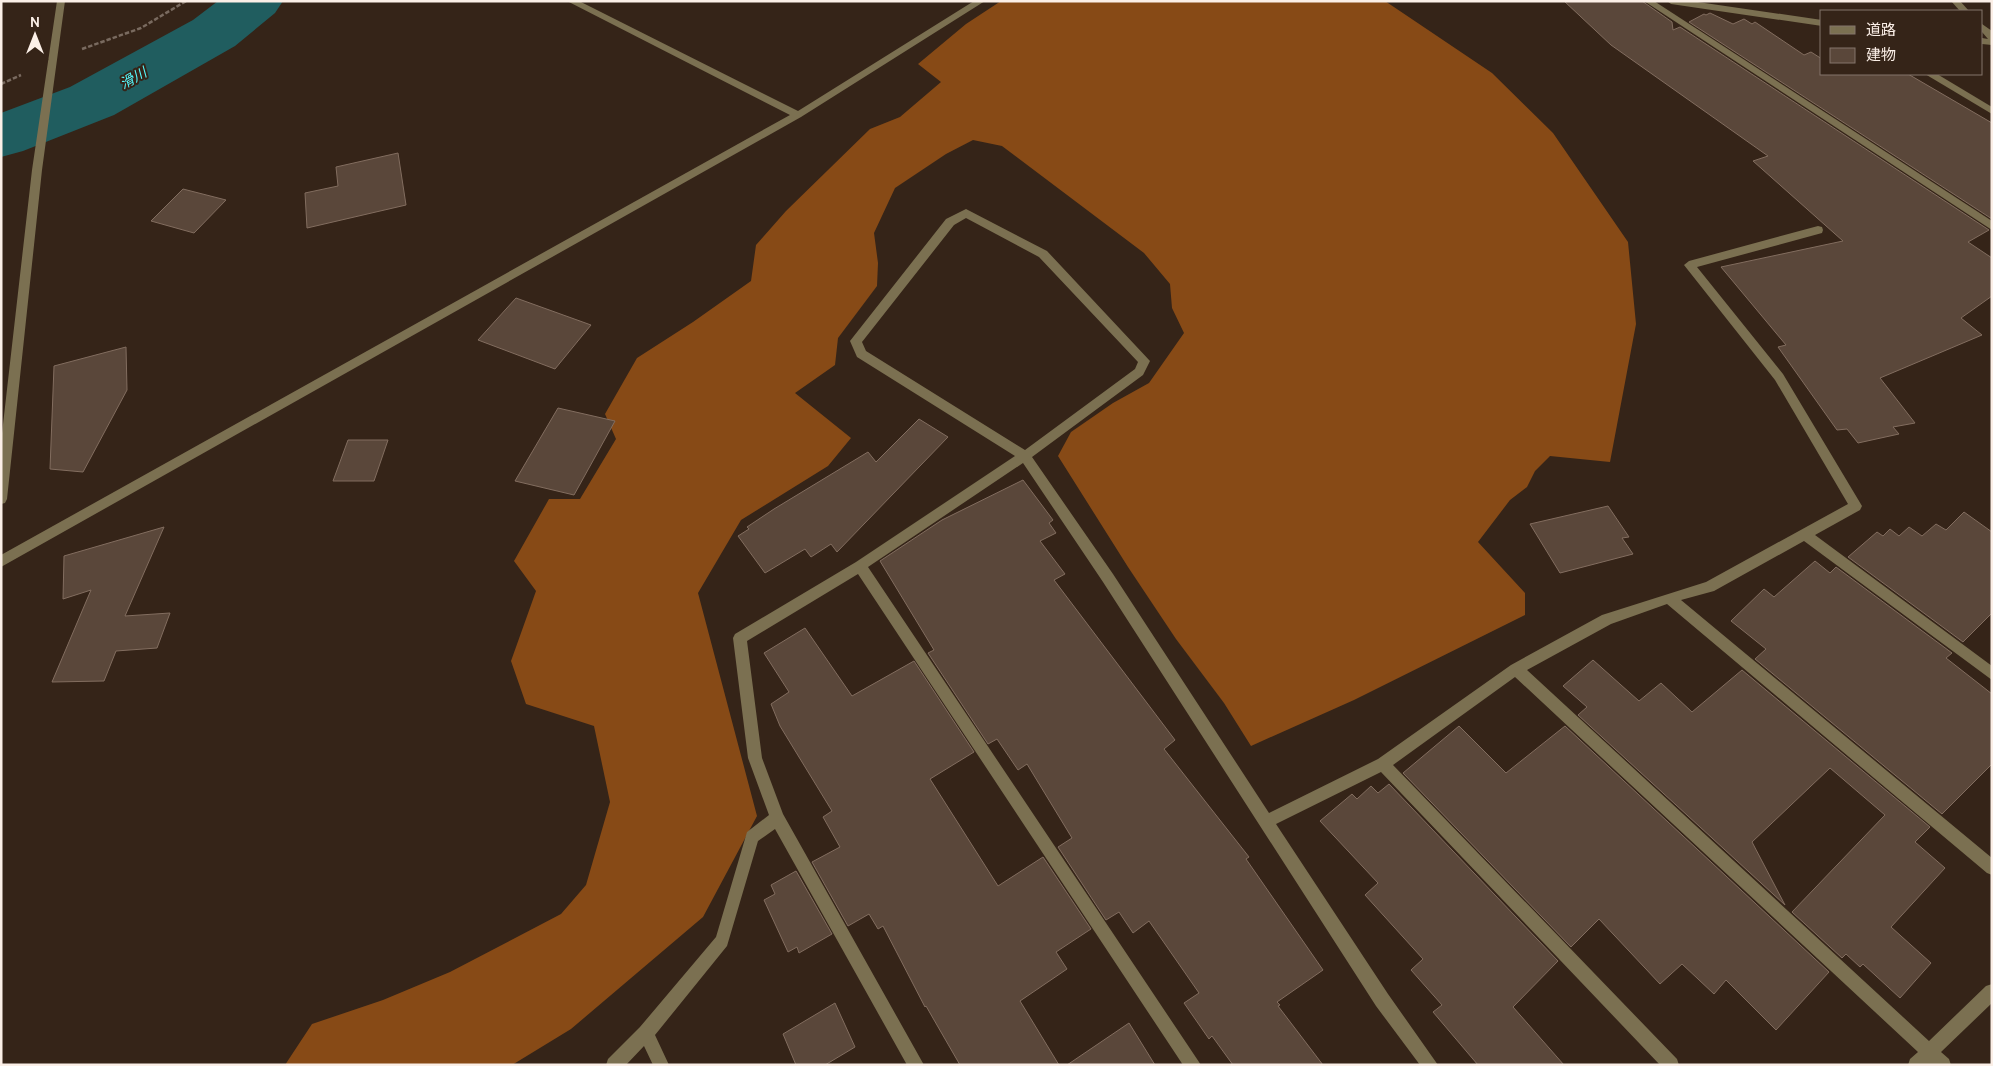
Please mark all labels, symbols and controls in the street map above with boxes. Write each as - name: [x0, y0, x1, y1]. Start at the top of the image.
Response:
- north arrow: [10, 10, 60, 60]
- legend: [1820, 10, 1983, 75]
- text: N: [30, 13, 40, 31]
- text: 道路: [1866, 21, 1896, 39]
- text: 建物: [1866, 46, 1896, 64]
- water label: 滑川: [116, 62, 151, 93]

